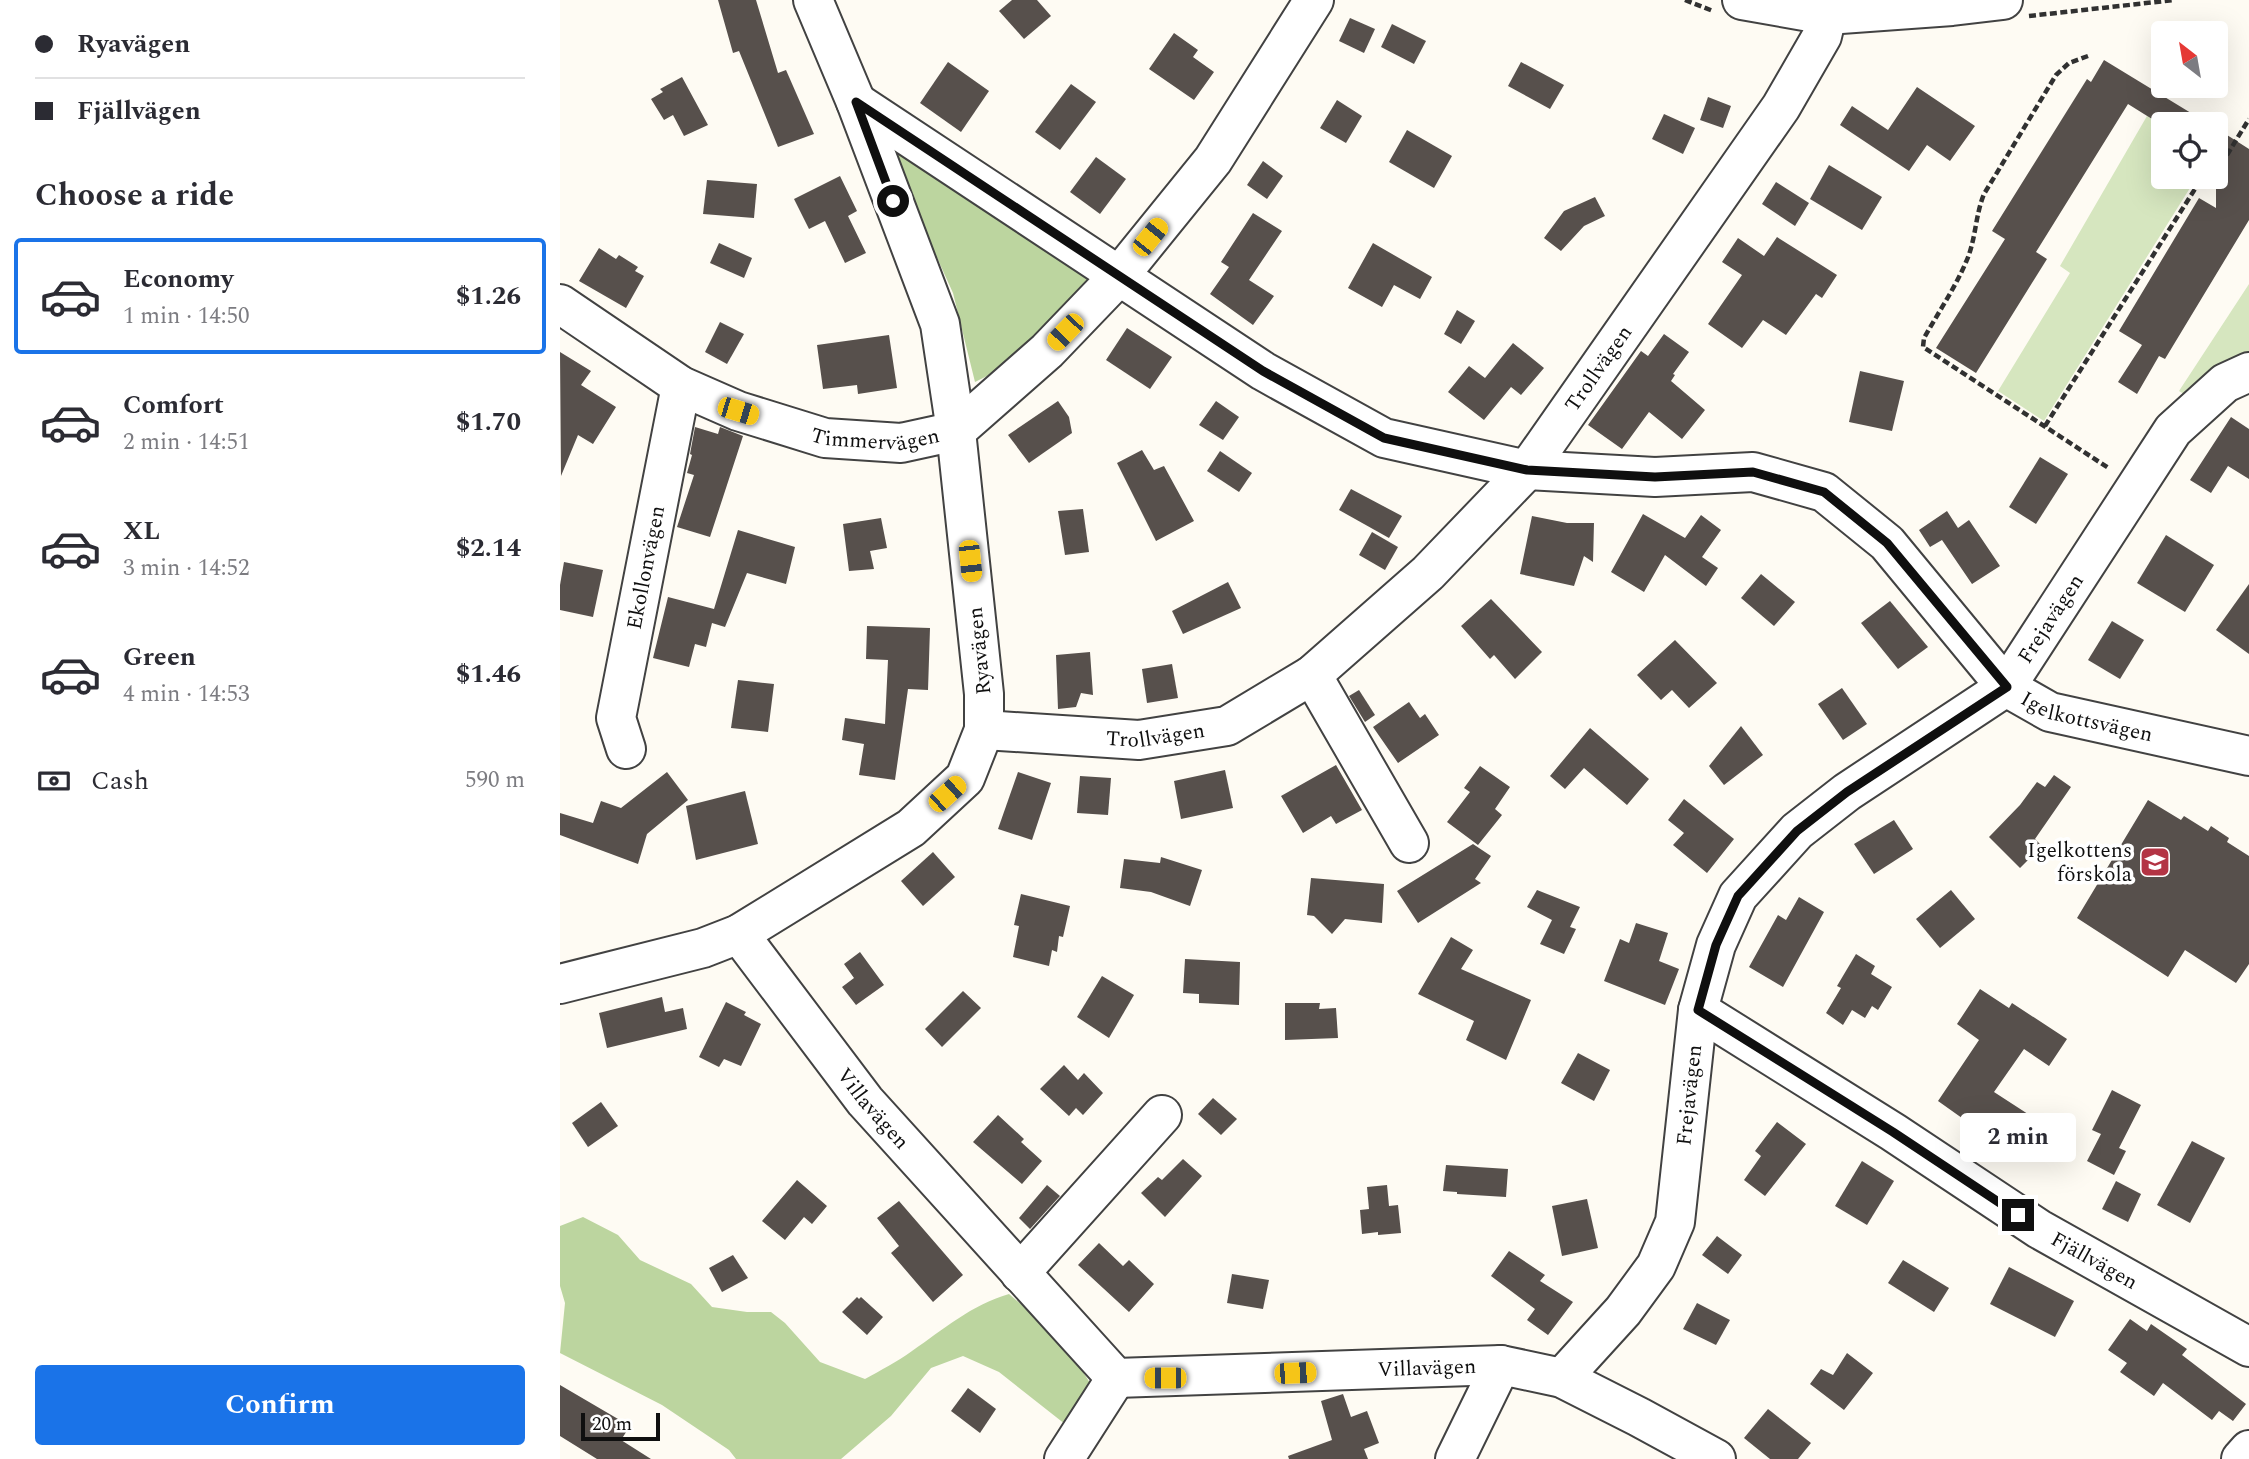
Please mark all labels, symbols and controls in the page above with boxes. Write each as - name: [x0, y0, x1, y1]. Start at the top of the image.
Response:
- north arrow: [2151, 21, 2228, 98]
- map controls: [2151, 21, 2228, 189]
- text: Ryavägen: [77, 24, 190, 64]
- text: Fjällvägen: [77, 91, 201, 131]
- button: locate: [2151, 112, 2228, 189]
- text: Choose a ride: [35, 171, 234, 220]
- route start: [877, 185, 909, 217]
- car: [1129, 214, 1172, 260]
- text: Economy: [123, 259, 233, 299]
- icon: car: [39, 265, 102, 328]
- text: $1.26: [456, 276, 521, 316]
- text: 1 min · 14:50: [123, 299, 250, 334]
- car: [1043, 310, 1088, 354]
- street label: Trollvägen: [1557, 319, 1641, 419]
- text: Comfort: [123, 385, 224, 425]
- icon: car: [39, 391, 102, 454]
- car: [715, 395, 762, 427]
- text: $1.70: [456, 402, 521, 442]
- street label: Timmervägen: [806, 419, 943, 461]
- text: 2 min · 14:51: [123, 425, 250, 460]
- street label: Ekollonvägen: [619, 503, 674, 633]
- text: XL: [123, 511, 160, 551]
- icon: car: [39, 517, 102, 580]
- text: $2.14: [456, 528, 521, 568]
- car: [958, 539, 983, 583]
- text: 3 min · 14:52: [123, 551, 250, 586]
- street label: Frejavägen: [2010, 568, 2092, 671]
- street label: Ryavägen: [959, 605, 1001, 696]
- text: Green: [123, 637, 196, 677]
- icon: car: [39, 643, 102, 706]
- text: $1.46: [456, 654, 521, 694]
- text: 4 min · 14:53: [123, 677, 250, 712]
- street label: Igelkottsvägen: [2014, 683, 2156, 751]
- street label: Trollvägen: [1105, 715, 1207, 757]
- text: Cash: [91, 761, 149, 801]
- icon: cash: [35, 762, 73, 800]
- text: 590 m: [465, 763, 525, 798]
- car: [925, 772, 970, 816]
- place label: Igelkottens förskola: [2027, 835, 2133, 891]
- school or university icon: Igelkottens förskola: [2138, 845, 2172, 879]
- street label: Frejavägen: [1668, 1043, 1711, 1147]
- street label: Villavägen: [828, 1061, 917, 1157]
- callout: 2 min: [1960, 1114, 2076, 1162]
- text: 2 min: [1987, 1120, 2049, 1155]
- route end: [2002, 1199, 2034, 1231]
- street label: Fjällvägen: [2045, 1224, 2144, 1298]
- street label: Villavägen: [1377, 1351, 1477, 1386]
- car: [1274, 1362, 1317, 1384]
- button: Confirm: [35, 1365, 525, 1445]
- car: [1145, 1368, 1187, 1389]
- scale bar: [581, 1410, 660, 1442]
- text: 20 m: [592, 1410, 632, 1439]

